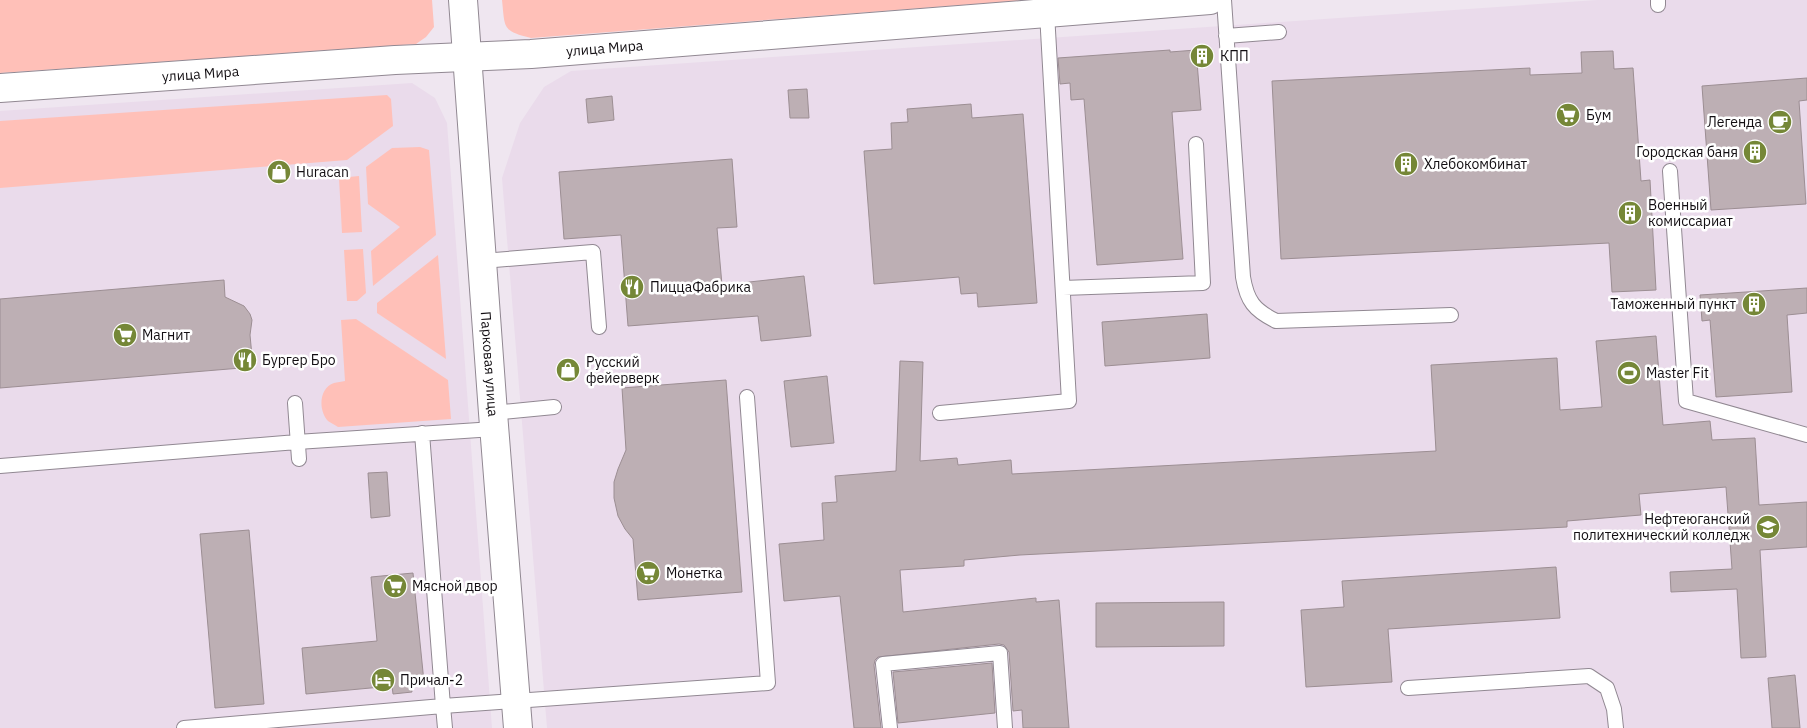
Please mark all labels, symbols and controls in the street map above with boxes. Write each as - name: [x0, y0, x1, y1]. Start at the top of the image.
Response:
- street label: улица Мира: [565, 36, 644, 60]
- building icon: КПП: [1189, 43, 1215, 69]
- place label: КПП: [1220, 47, 1249, 65]
- street label: улица Мира: [161, 62, 240, 85]
- supermarket icon: Бум: [1555, 102, 1581, 128]
- place label: Бум: [1586, 106, 1612, 124]
- cafe icon: Легенда: [1767, 109, 1793, 135]
- place label: Легенда: [1707, 113, 1763, 131]
- building icon: Городская баня: [1742, 139, 1768, 165]
- place label: Городская баня: [1636, 143, 1738, 161]
- building icon: Хлебокомбинат: [1393, 151, 1419, 177]
- place label: Хлебокомбинат: [1424, 155, 1528, 173]
- shop icon: Huracan: [266, 159, 292, 185]
- place label: Huracan: [296, 163, 349, 181]
- place label: Военный комиссариат: [1648, 196, 1733, 230]
- building icon: Военный комиссариат: [1617, 200, 1643, 226]
- restaurant icon: ПиццаФабрика: [619, 274, 645, 300]
- place label: ПиццаФабрика: [650, 278, 751, 296]
- building icon: Таможенный пункт: [1741, 291, 1767, 317]
- place label: Таможенный пункт: [1610, 295, 1736, 313]
- street label: Парковая улица: [477, 311, 502, 418]
- supermarket icon: Магнит: [112, 322, 138, 348]
- place label: Магнит: [142, 326, 190, 344]
- restaurant icon: Бургер Бро: [232, 347, 258, 373]
- place label: Бургер Бро: [262, 351, 336, 369]
- place label: Русский фейерверк: [586, 353, 660, 387]
- shop icon: Русский фейерверк: [555, 357, 581, 383]
- sports icon: Master Fit: [1616, 360, 1642, 386]
- place label: Master Fit: [1646, 364, 1709, 382]
- place label: Нефтеюганский политехнический колледж: [1573, 510, 1750, 544]
- school or university icon: Нефтеюганский политехнический колледж: [1755, 514, 1781, 540]
- supermarket icon: Монетка: [635, 560, 661, 586]
- place label: Монетка: [666, 564, 723, 582]
- supermarket icon: Мясной двор: [382, 573, 408, 599]
- place label: Мясной двор: [412, 577, 498, 595]
- hotel icon: Причал-2: [370, 667, 396, 693]
- place label: Причал-2: [400, 671, 463, 689]

